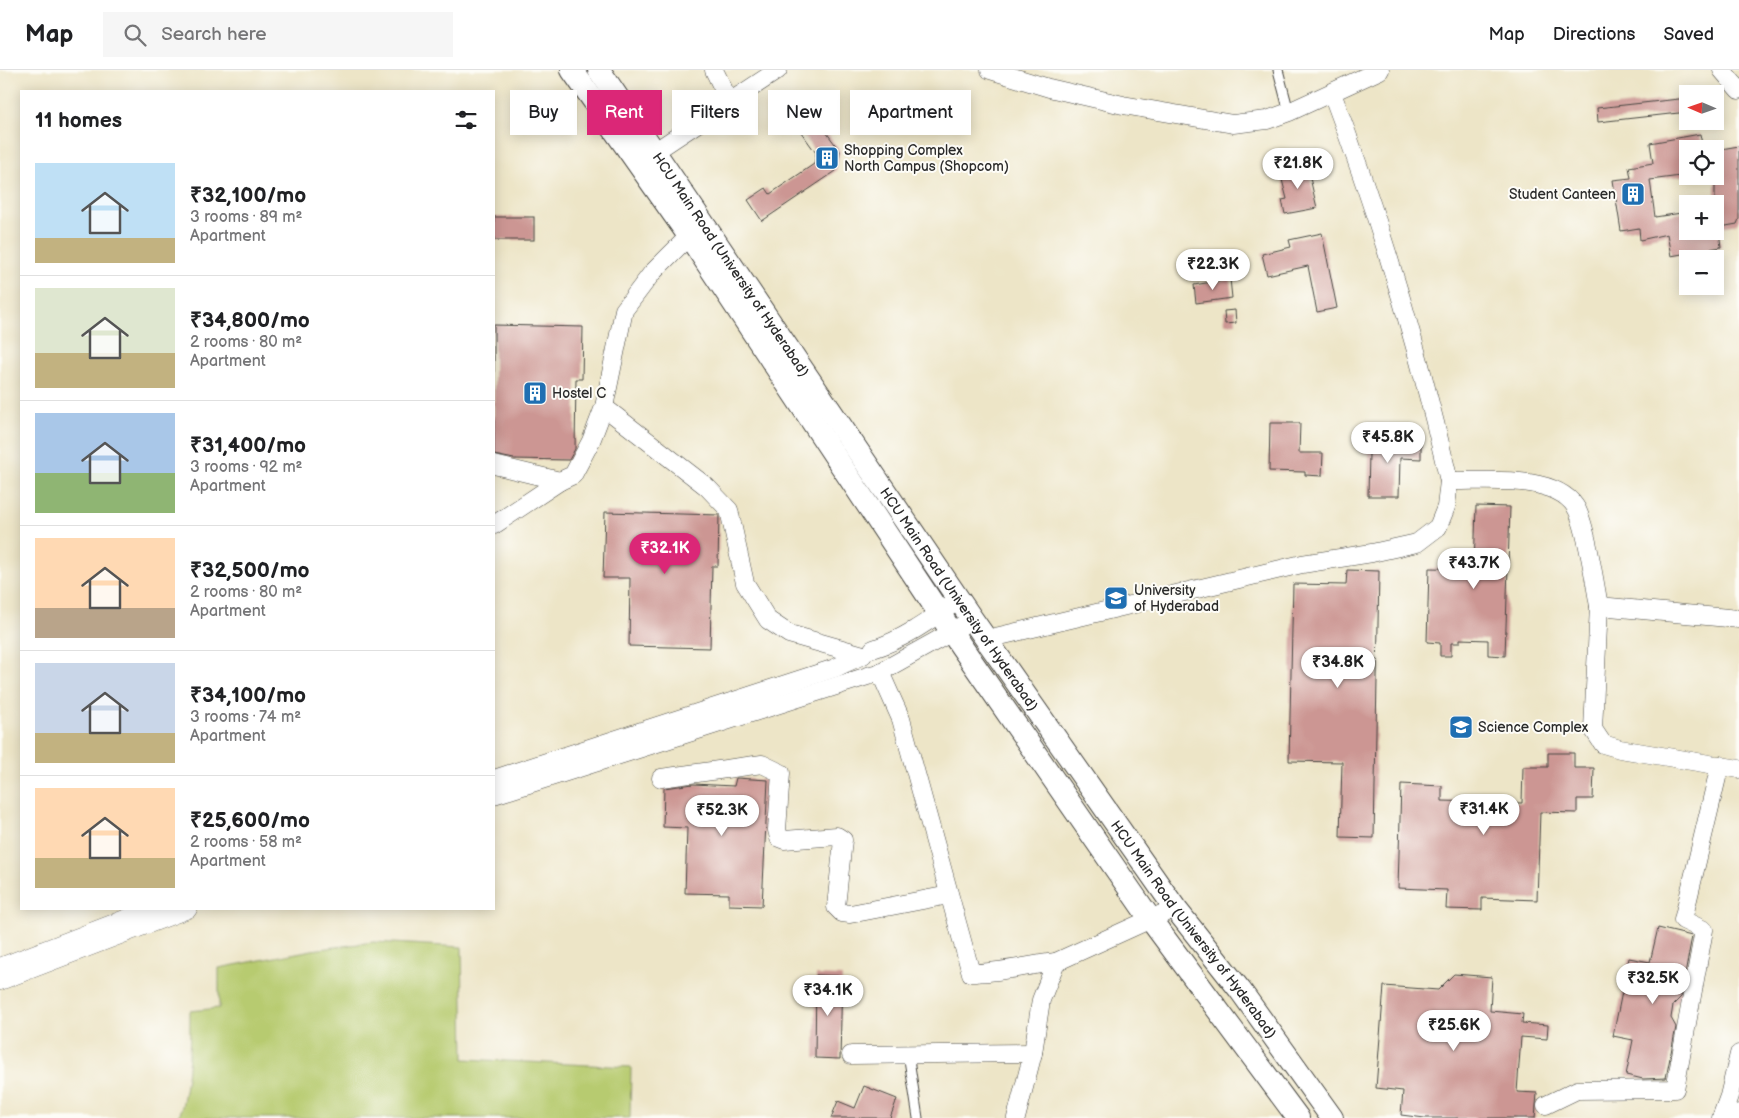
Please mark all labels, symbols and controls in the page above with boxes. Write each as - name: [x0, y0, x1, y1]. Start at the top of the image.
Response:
- search box: [103, 12, 453, 57]
- text: Map: [25, 20, 73, 49]
- icon: search: [121, 21, 149, 49]
- text: Search here: [161, 23, 267, 46]
- text: Map: [1489, 24, 1525, 45]
- text: Directions: [1553, 24, 1635, 45]
- text: Saved: [1663, 24, 1714, 45]
- north arrow: [1679, 85, 1724, 130]
- map controls: [1679, 85, 1724, 295]
- chip: Buy: [510, 90, 577, 135]
- chip: Rent: [587, 90, 662, 135]
- chip: Filters: [672, 90, 758, 135]
- chip: New: [768, 90, 840, 135]
- chip: Apartment: [850, 90, 971, 135]
- icon: filters: [452, 106, 480, 134]
- text: 11 homes: [35, 108, 122, 133]
- button: locate: [1679, 140, 1724, 185]
- place label: Shopping Complex North Campus (Shopcom): [844, 142, 1009, 175]
- building icon: Shopping Complex North Campus (Shopcom): [814, 145, 840, 171]
- pin: ₹21.8K: [1257, 148, 1339, 190]
- street label: HCU Main Road (University of Hyderabad): [649, 149, 813, 380]
- text: ₹21.8K: [1273, 154, 1323, 173]
- building icon: Student Canteen: [1620, 181, 1646, 207]
- icon: home: [75, 183, 135, 243]
- text: ₹32,100/mo: [190, 183, 306, 208]
- place label: Student Canteen: [1509, 186, 1616, 203]
- button: +: [1679, 195, 1724, 240]
- text: 3 rooms · 89 m²: [190, 208, 302, 227]
- text: Apartment: [190, 227, 266, 246]
- pin: ₹22.3K: [1172, 248, 1254, 291]
- button: −: [1679, 250, 1724, 295]
- text: ₹22.3K: [1187, 255, 1239, 274]
- icon: home: [75, 308, 135, 368]
- text: ₹34,800/mo: [190, 308, 310, 333]
- text: 2 rooms · 80 m²: [190, 333, 302, 352]
- text: Apartment: [190, 352, 266, 371]
- building icon: Hostel C: [522, 380, 548, 406]
- place label: Hostel C: [552, 385, 606, 402]
- pin: ₹45.8K: [1347, 422, 1429, 464]
- text: ₹45.8K: [1362, 428, 1414, 447]
- icon: home: [75, 433, 135, 493]
- text: ₹31,400/mo: [190, 433, 306, 458]
- text: 3 rooms · 92 m²: [190, 458, 303, 477]
- text: Apartment: [190, 477, 266, 496]
- street label: HCU Main Road (University of Hyderabad): [877, 484, 1042, 714]
- pin: ₹32.1K: [624, 532, 706, 575]
- text: ₹32.1K: [640, 539, 690, 558]
- pin: ₹43.7K: [1433, 548, 1515, 590]
- text: ₹43.7K: [1448, 554, 1500, 573]
- icon: home: [75, 558, 135, 618]
- text: ₹32,500/mo: [190, 558, 310, 583]
- place label: University of Hyderabad: [1134, 582, 1219, 615]
- text: 2 rooms · 80 m²: [190, 583, 302, 602]
- school or university icon: University of Hyderabad: [1103, 585, 1129, 611]
- text: Apartment: [190, 602, 266, 621]
- pin: ₹34.8K: [1297, 646, 1379, 689]
- text: ₹34.8K: [1312, 653, 1364, 672]
- icon: home: [75, 683, 135, 743]
- text: ₹34,100/mo: [190, 683, 306, 708]
- text: 3 rooms · 74 m²: [190, 708, 301, 727]
- school or university icon: Science Complex: [1448, 714, 1474, 740]
- place label: Science Complex: [1478, 719, 1589, 736]
- text: Apartment: [190, 727, 266, 746]
- pin: ₹52.3K: [681, 794, 763, 837]
- pin: ₹31.4K: [1443, 794, 1525, 836]
- text: ₹31.4K: [1459, 800, 1509, 819]
- text: ₹52.3K: [696, 801, 748, 820]
- icon: home: [75, 808, 135, 868]
- text: ₹25,600/mo: [190, 808, 310, 833]
- street label: HCU Main Road (University of Hyderabad): [1107, 817, 1280, 1041]
- text: 2 rooms · 58 m²: [190, 833, 302, 852]
- text: Apartment: [190, 852, 266, 871]
- pin: ₹32.5K: [1612, 962, 1694, 1005]
- text: ₹32.5K: [1627, 969, 1679, 988]
- pin: ₹34.1K: [787, 974, 869, 1017]
- text: ₹34.1K: [803, 981, 853, 1000]
- pin: ₹25.6K: [1413, 1010, 1495, 1052]
- text: ₹25.6K: [1428, 1016, 1480, 1035]

